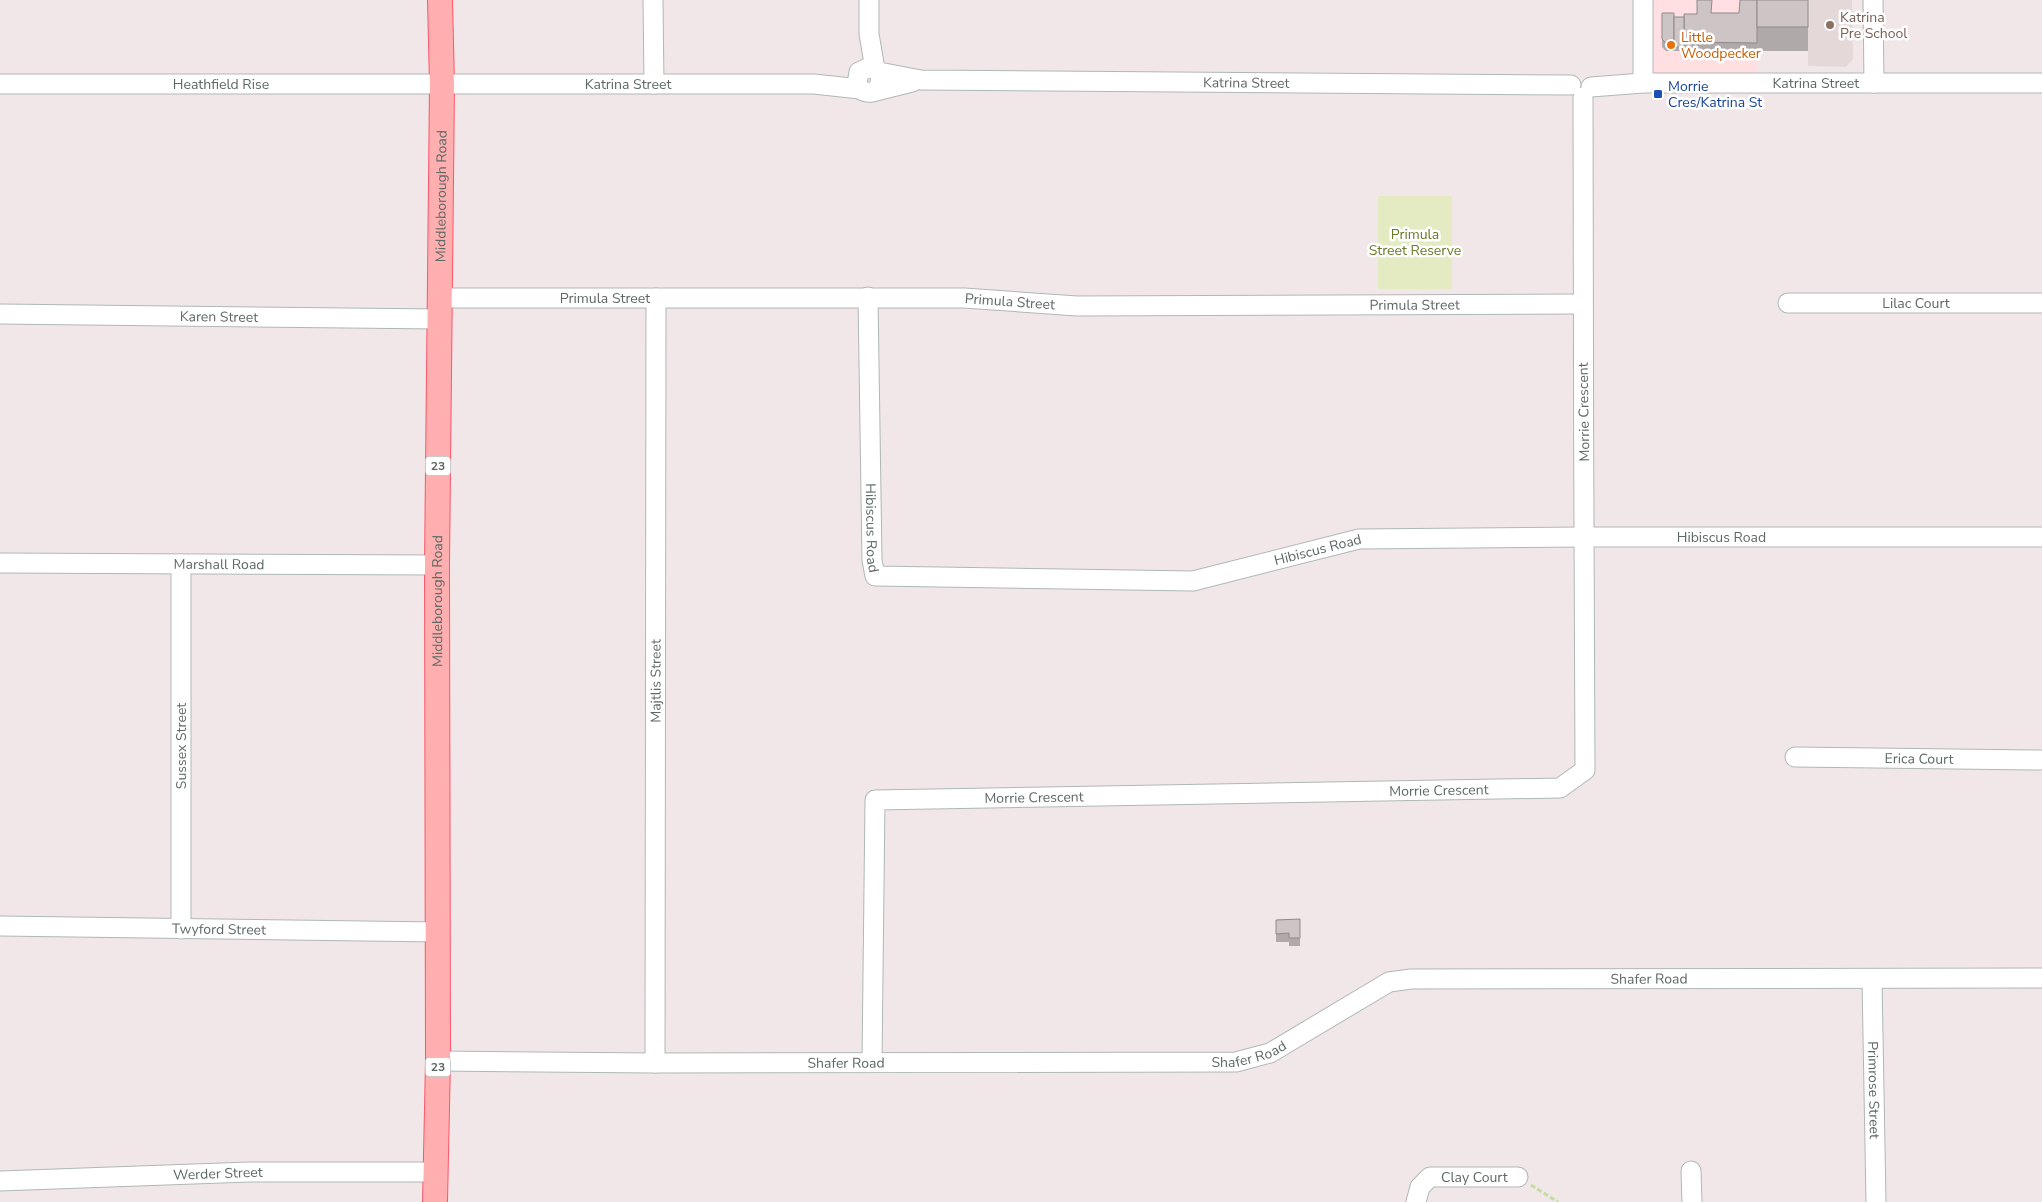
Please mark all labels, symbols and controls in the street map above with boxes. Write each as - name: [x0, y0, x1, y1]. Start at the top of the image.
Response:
- place label: Katrina Pre School: [1840, 8, 1908, 43]
- marker: Katrina Pre School: [1824, 19, 1836, 31]
- place label: Little Woodpecker: [1681, 28, 1761, 63]
- marker: Little Woodpecker: [1665, 39, 1677, 51]
- street label: Katrina Street: [1203, 73, 1290, 92]
- street label: Katrina Street: [1773, 74, 1859, 93]
- street label: Heathfield Rise: [173, 75, 269, 94]
- street label: Katrina Street: [585, 75, 671, 94]
- place label: Morrie Cres/Katrina St: [1668, 77, 1762, 112]
- marker: Morrie Cres/Katrina St: [1652, 88, 1664, 100]
- street label: Middleborough Road: [431, 130, 451, 262]
- park label: Primula Street Reserve: [1369, 225, 1461, 260]
- street label: Primula Street: [560, 289, 650, 308]
- street label: Primula Street: [964, 289, 1056, 314]
- street label: Lilac Court: [1882, 294, 1950, 313]
- street label: Primula Street: [1370, 295, 1460, 314]
- street label: Karen Street: [180, 307, 258, 326]
- street label: Morrie Crescent: [1574, 362, 1594, 462]
- road number: 23: [426, 456, 450, 476]
- street label: Hibiscus Road: [861, 483, 884, 574]
- street label: Hibiscus Road: [1677, 528, 1766, 547]
- street label: Hibiscus Road: [1272, 529, 1363, 570]
- street label: Middleborough Road: [427, 535, 447, 667]
- street label: Marshall Road: [173, 554, 265, 574]
- street label: Majtlis Street: [646, 639, 665, 723]
- street label: Sussex Street: [172, 703, 191, 789]
- street label: Erica Court: [1884, 749, 1954, 768]
- street label: Morrie Crescent: [1389, 780, 1489, 800]
- street label: Morrie Crescent: [984, 787, 1084, 808]
- street label: Twyford Street: [172, 919, 266, 939]
- street label: Shafer Road: [1610, 969, 1688, 988]
- street label: Shafer Road: [1211, 1036, 1290, 1072]
- street label: Primrose Street: [1864, 1041, 1884, 1139]
- street label: Shafer Road: [807, 1053, 885, 1072]
- road number: 23: [426, 1058, 450, 1076]
- street label: Werder Street: [173, 1162, 263, 1184]
- street label: Clay Court: [1441, 1168, 1508, 1187]

